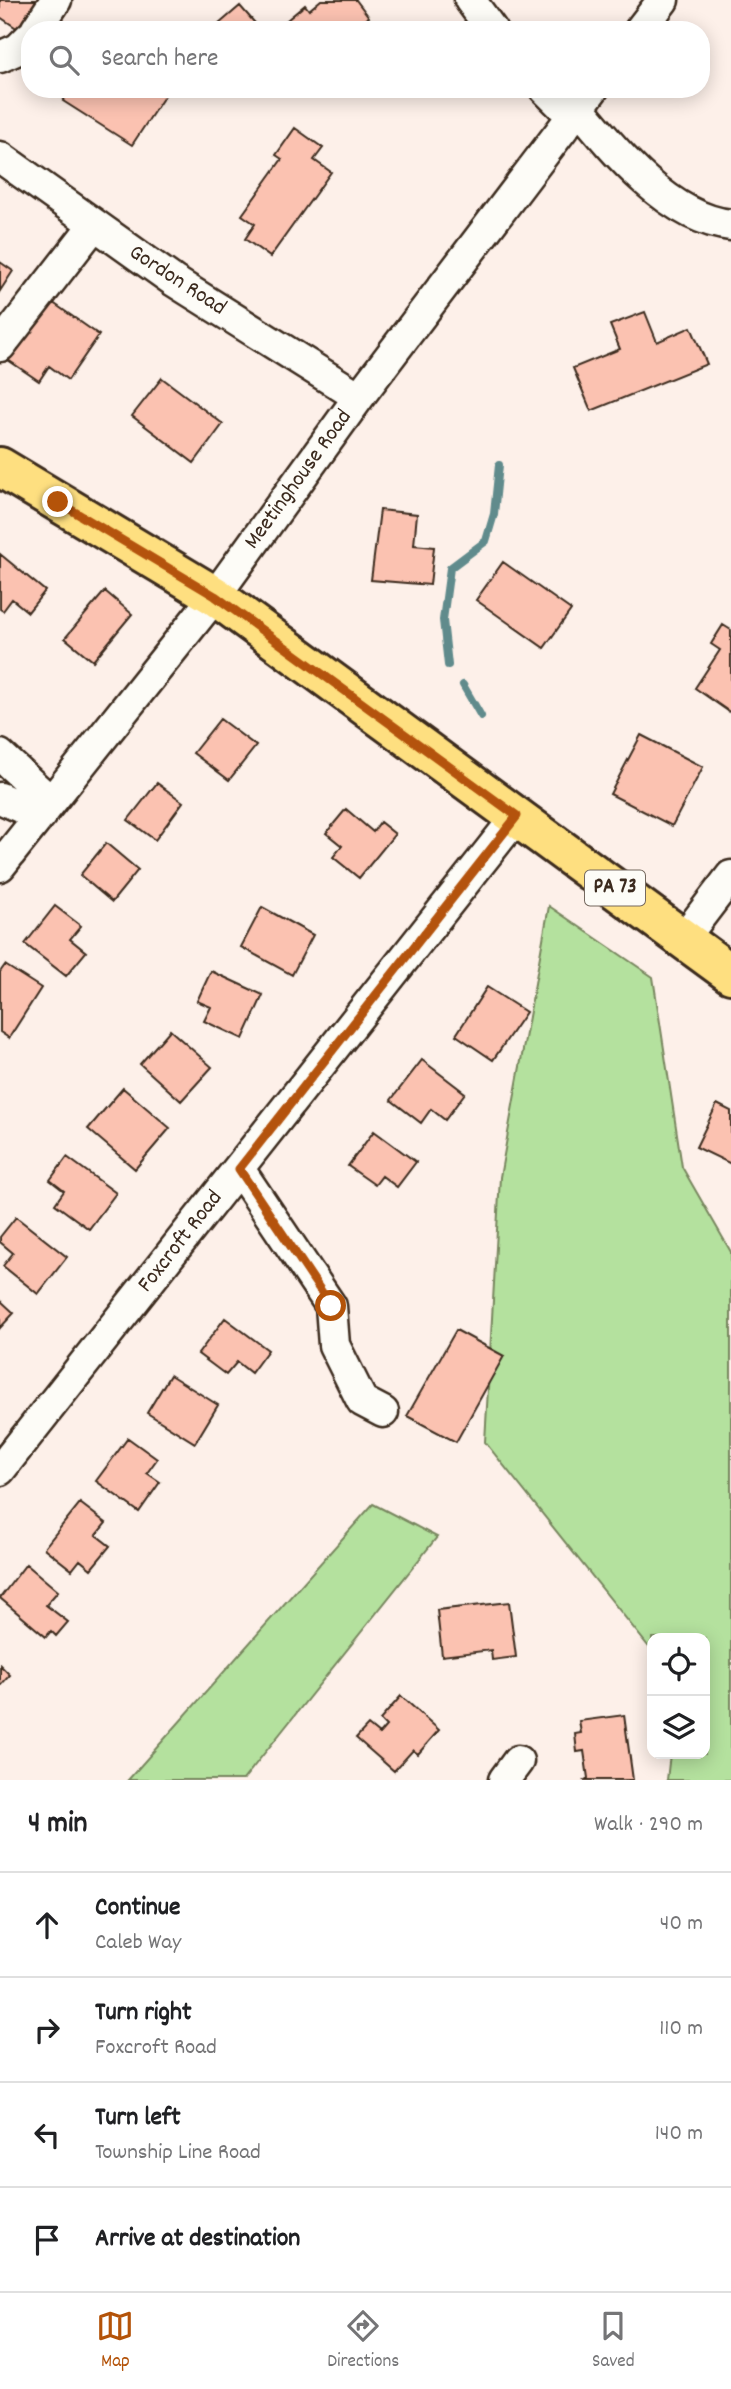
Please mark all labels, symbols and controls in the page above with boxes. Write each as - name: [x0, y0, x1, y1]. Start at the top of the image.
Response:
- search box: [21, 21, 710, 98]
- icon: search: [45, 41, 83, 79]
- text: Search here: [101, 41, 219, 78]
- street label: Gordon Road: [122, 237, 232, 325]
- street label: Meetinghouse Road: [237, 403, 361, 557]
- route end: [42, 486, 73, 517]
- road number: PA 73: [585, 870, 645, 906]
- street label: Foxcroft Road: [130, 1184, 232, 1300]
- route start: [315, 1290, 346, 1321]
- map controls: [647, 1633, 710, 1759]
- button: locate: [647, 1633, 710, 1696]
- button: layers: [647, 1696, 710, 1759]
- text: 4 min: [28, 1804, 87, 1847]
- text: Walk · 290 m: [594, 1809, 703, 1842]
- text: Continue: [95, 1890, 180, 1927]
- icon: ahead: [28, 1906, 66, 1944]
- text: 40 m: [660, 1908, 703, 1941]
- text: Caleb Way: [95, 1927, 181, 1960]
- text: Turn right: [95, 1995, 192, 2032]
- icon: right: [28, 2011, 66, 2049]
- text: 110 m: [659, 2013, 703, 2046]
- text: Foxcroft Road: [95, 2032, 217, 2065]
- text: Turn left: [95, 2100, 181, 2137]
- icon: left: [28, 2116, 66, 2154]
- text: 140 m: [655, 2118, 703, 2151]
- text: Township Line Road: [95, 2137, 261, 2170]
- icon: arrive: [28, 2221, 66, 2259]
- text: Arrive at destination: [95, 2221, 300, 2258]
- tab: Map: [96, 2307, 134, 2376]
- tab: Directions: [327, 2307, 399, 2376]
- tab: Saved: [592, 2307, 635, 2376]

